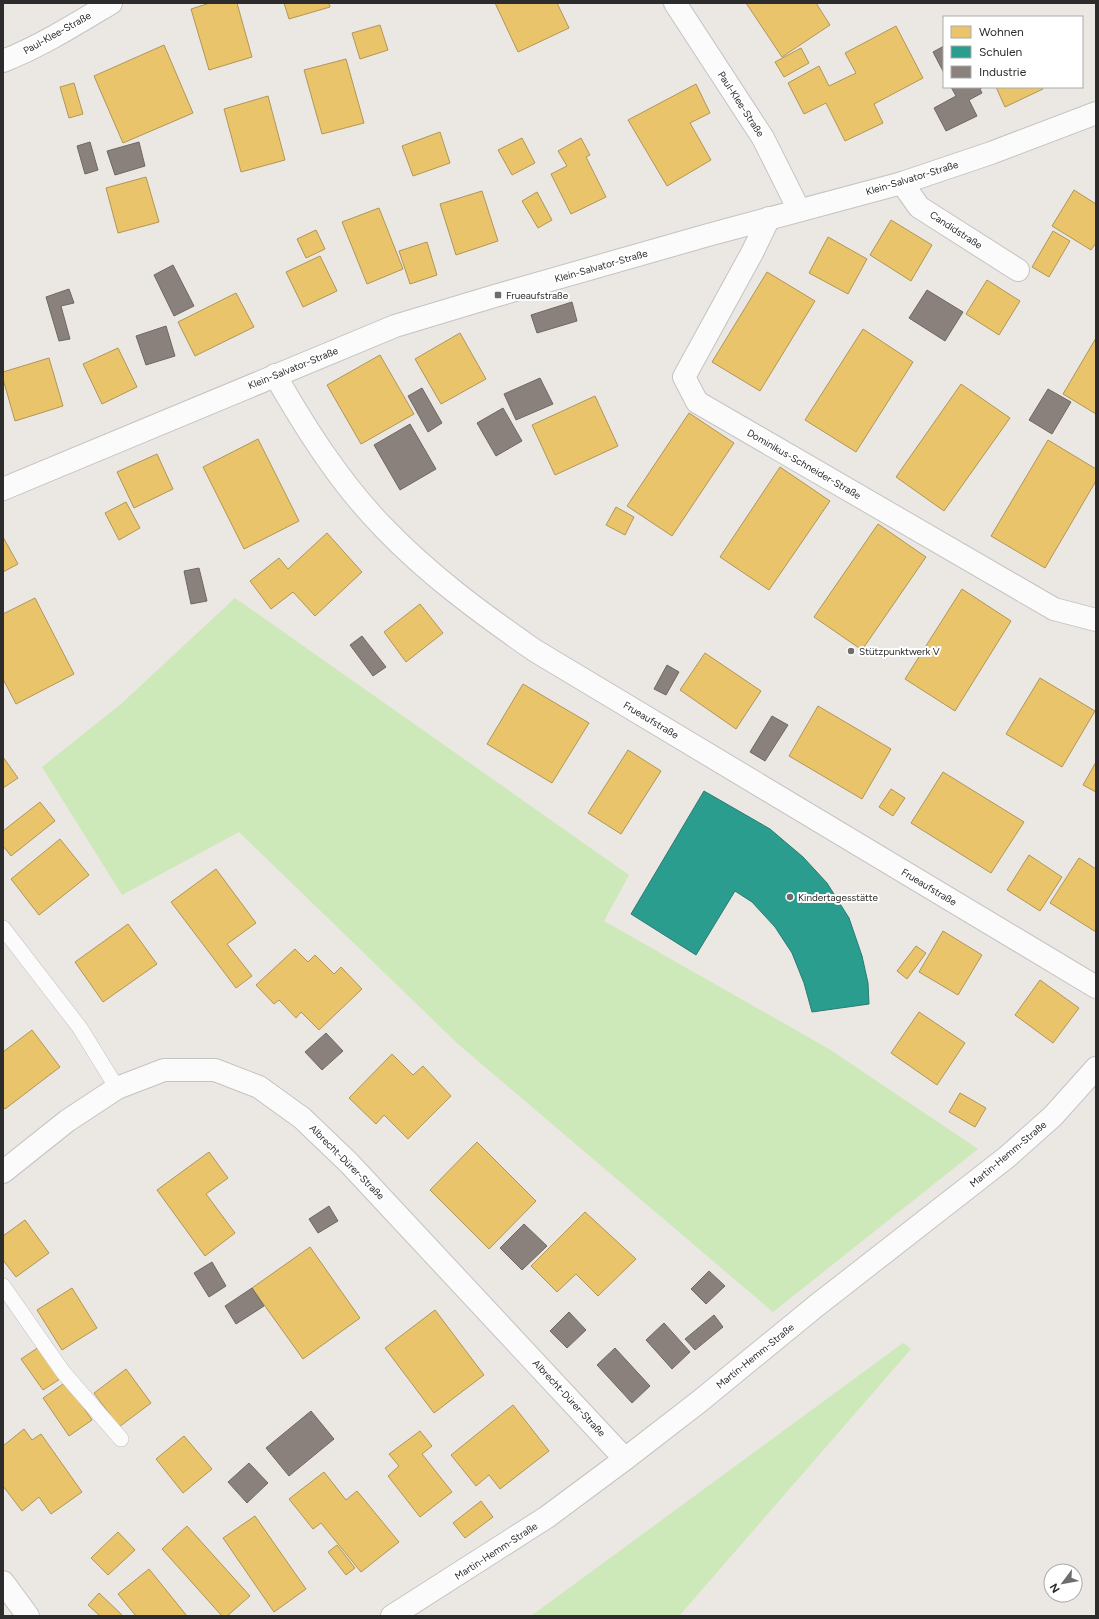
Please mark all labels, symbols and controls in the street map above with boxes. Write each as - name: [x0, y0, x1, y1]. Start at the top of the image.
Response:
- street label: Paul-Klee-Straße: [21, 9, 94, 57]
- legend: [943, 16, 1083, 88]
- text: Wohnen: [979, 25, 1024, 39]
- text: Schulen: [979, 45, 1022, 59]
- text: Industrie: [979, 65, 1027, 79]
- street label: Paul-Klee-Straße: [715, 69, 767, 140]
- street label: Klein-Salvator-Straße: [864, 158, 960, 198]
- street label: Candidstraße: [927, 208, 985, 252]
- street label: Klein-Salvator-Straße: [553, 246, 649, 285]
- place label: Frueaufstraße: [506, 289, 569, 302]
- marker: Frueaufstraße: [493, 290, 503, 300]
- street label: Klein-Salvator-Straße: [246, 344, 340, 392]
- street label: Dominikus-Schneider-Straße: [745, 426, 864, 502]
- place label: Stützpunktwerk V: [859, 645, 940, 658]
- marker: Stützpunktwerk V: [846, 646, 856, 656]
- street label: Frueaufstraße: [621, 698, 681, 742]
- street label: Frueaufstraße: [899, 865, 959, 909]
- place label: Kindertagesstätte: [798, 891, 879, 904]
- marker: Kindertagesstätte: [785, 892, 795, 902]
- street label: Martin-Hemm-Straße: [967, 1118, 1050, 1190]
- street label: Albrecht-Dürer-Straße: [307, 1122, 388, 1203]
- street label: Martin-Hemm-Straße: [713, 1320, 797, 1391]
- street label: Albrecht-Dürer-Straße: [530, 1357, 609, 1440]
- street label: Martin-Hemm-Straße: [452, 1519, 540, 1583]
- north arrow: [1043, 1563, 1083, 1603]
- text: N: [1047, 1581, 1063, 1595]

